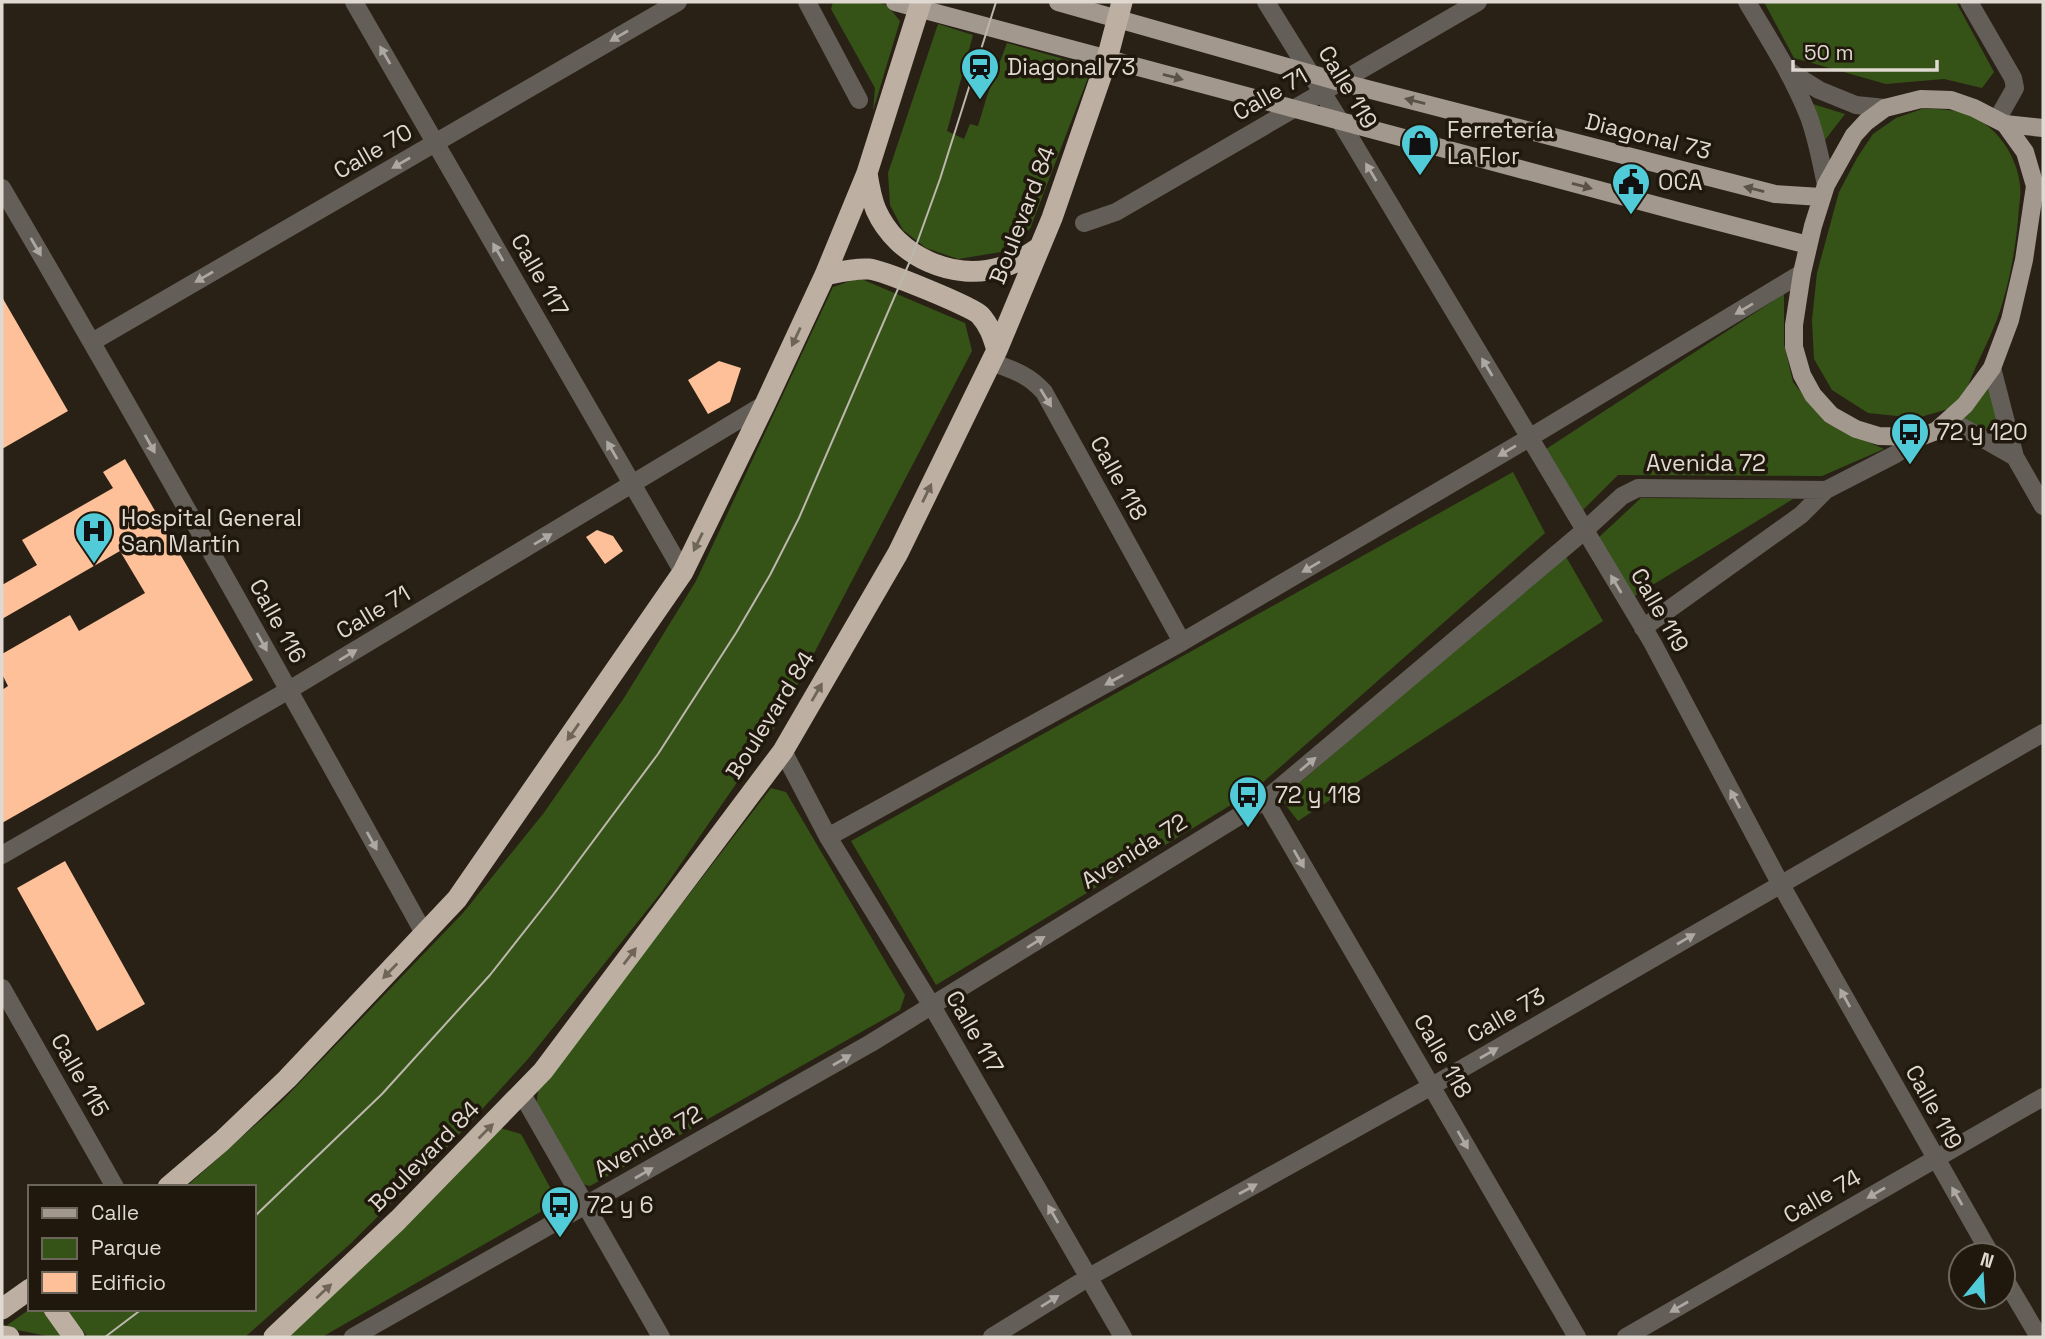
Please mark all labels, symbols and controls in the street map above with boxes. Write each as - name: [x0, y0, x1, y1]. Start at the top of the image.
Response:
- scale bar: [1793, 28, 1937, 72]
- one-way arrow: [609, 30, 629, 42]
- text: 50 m: [1804, 39, 1854, 66]
- street label: Calle 119: [1311, 40, 1385, 134]
- one-way arrow: [379, 46, 391, 65]
- station icon: Diagonal 73: [959, 46, 1001, 101]
- place label: Diagonal 73: [1007, 52, 1136, 82]
- street label: Calle 71: [1227, 61, 1313, 127]
- one-way arrow: [1163, 72, 1184, 82]
- one-way arrow: [1404, 95, 1426, 106]
- street label: Diagonal 73: [1582, 106, 1714, 166]
- place label: Ferretería La Flor: [1447, 115, 1554, 171]
- street label: Calle 70: [328, 116, 418, 186]
- shop icon: Ferretería La Flor: [1399, 122, 1441, 177]
- street label: Boulevard 84: [982, 142, 1062, 288]
- one-way arrow: [391, 156, 411, 168]
- public building icon: OCA: [1610, 161, 1652, 216]
- one-way arrow: [1364, 162, 1377, 181]
- place label: OCA: [1658, 167, 1703, 197]
- one-way arrow: [1571, 181, 1593, 192]
- one-way arrow: [1743, 183, 1765, 194]
- street label: Calle 117: [504, 228, 576, 322]
- one-way arrow: [30, 237, 43, 256]
- one-way arrow: [492, 243, 504, 262]
- one-way arrow: [195, 271, 214, 283]
- one-way arrow: [1734, 303, 1753, 315]
- one-way arrow: [791, 327, 802, 347]
- one-way arrow: [1481, 358, 1494, 377]
- one-way arrow: [1039, 388, 1052, 408]
- bus stop icon: 72 y 120: [1889, 411, 1931, 466]
- place label: 72 y 120: [1937, 417, 2028, 447]
- street label: Calle 118: [1083, 430, 1155, 526]
- one-way arrow: [144, 434, 156, 453]
- one-way arrow: [606, 440, 618, 459]
- one-way arrow: [1497, 445, 1516, 457]
- street label: Avenida 72: [1646, 448, 1766, 478]
- one-way arrow: [921, 483, 933, 503]
- place label: Hospital General San Martín: [121, 503, 302, 559]
- hospital icon: Hospital General San Martín: [73, 510, 115, 565]
- one-way arrow: [534, 532, 553, 545]
- one-way arrow: [692, 532, 703, 552]
- one-way arrow: [1301, 560, 1320, 573]
- street label: Calle 119: [1624, 563, 1696, 657]
- street label: Calle 116: [243, 573, 313, 669]
- one-way arrow: [1610, 574, 1623, 593]
- street label: Calle 71: [330, 578, 416, 646]
- one-way arrow: [256, 632, 268, 651]
- street label: Boulevard 84: [719, 645, 821, 785]
- one-way arrow: [338, 649, 357, 661]
- one-way arrow: [1104, 674, 1123, 686]
- one-way arrow: [811, 682, 823, 702]
- one-way arrow: [566, 723, 580, 741]
- one-way arrow: [1299, 756, 1317, 772]
- bus stop icon: 72 y 118: [1227, 774, 1269, 829]
- place label: 72 y 118: [1275, 780, 1361, 810]
- one-way arrow: [1729, 789, 1741, 808]
- street label: Avenida 72: [1075, 807, 1193, 895]
- one-way arrow: [366, 831, 378, 851]
- one-way arrow: [1293, 849, 1305, 869]
- one-way arrow: [1676, 934, 1696, 946]
- one-way arrow: [1027, 935, 1046, 948]
- one-way arrow: [623, 947, 638, 965]
- one-way arrow: [382, 962, 399, 979]
- street label: Calle 73: [1461, 981, 1551, 1049]
- street label: Calle 117: [939, 985, 1011, 1079]
- one-way arrow: [1839, 988, 1851, 1008]
- street label: Calle 118: [1407, 1009, 1479, 1103]
- street label: Calle 115: [44, 1028, 116, 1122]
- one-way arrow: [1480, 1047, 1499, 1060]
- one-way arrow: [832, 1054, 851, 1066]
- street label: Calle 119: [1899, 1059, 1969, 1155]
- street label: Boulevard 84: [362, 1094, 486, 1218]
- street label: Avenida 72: [589, 1098, 707, 1184]
- one-way arrow: [477, 1123, 493, 1140]
- one-way arrow: [1457, 1131, 1469, 1150]
- street label: Calle 74: [1778, 1162, 1866, 1230]
- one-way arrow: [635, 1167, 654, 1179]
- one-way arrow: [1238, 1183, 1258, 1195]
- bus stop icon: 72 y 6: [539, 1184, 581, 1239]
- legend: [28, 1185, 256, 1311]
- one-way arrow: [1951, 1186, 1963, 1206]
- one-way arrow: [1866, 1187, 1886, 1199]
- place label: 72 y 6: [587, 1190, 654, 1220]
- text: Calle: [91, 1199, 139, 1226]
- one-way arrow: [1047, 1205, 1059, 1224]
- text: Parque: [91, 1234, 162, 1261]
- north arrow: [1947, 1241, 2017, 1311]
- text: N: [1977, 1246, 1997, 1274]
- text: Edificio: [91, 1269, 166, 1296]
- one-way arrow: [315, 1283, 333, 1299]
- one-way arrow: [1041, 1295, 1060, 1308]
- one-way arrow: [1669, 1300, 1689, 1312]

